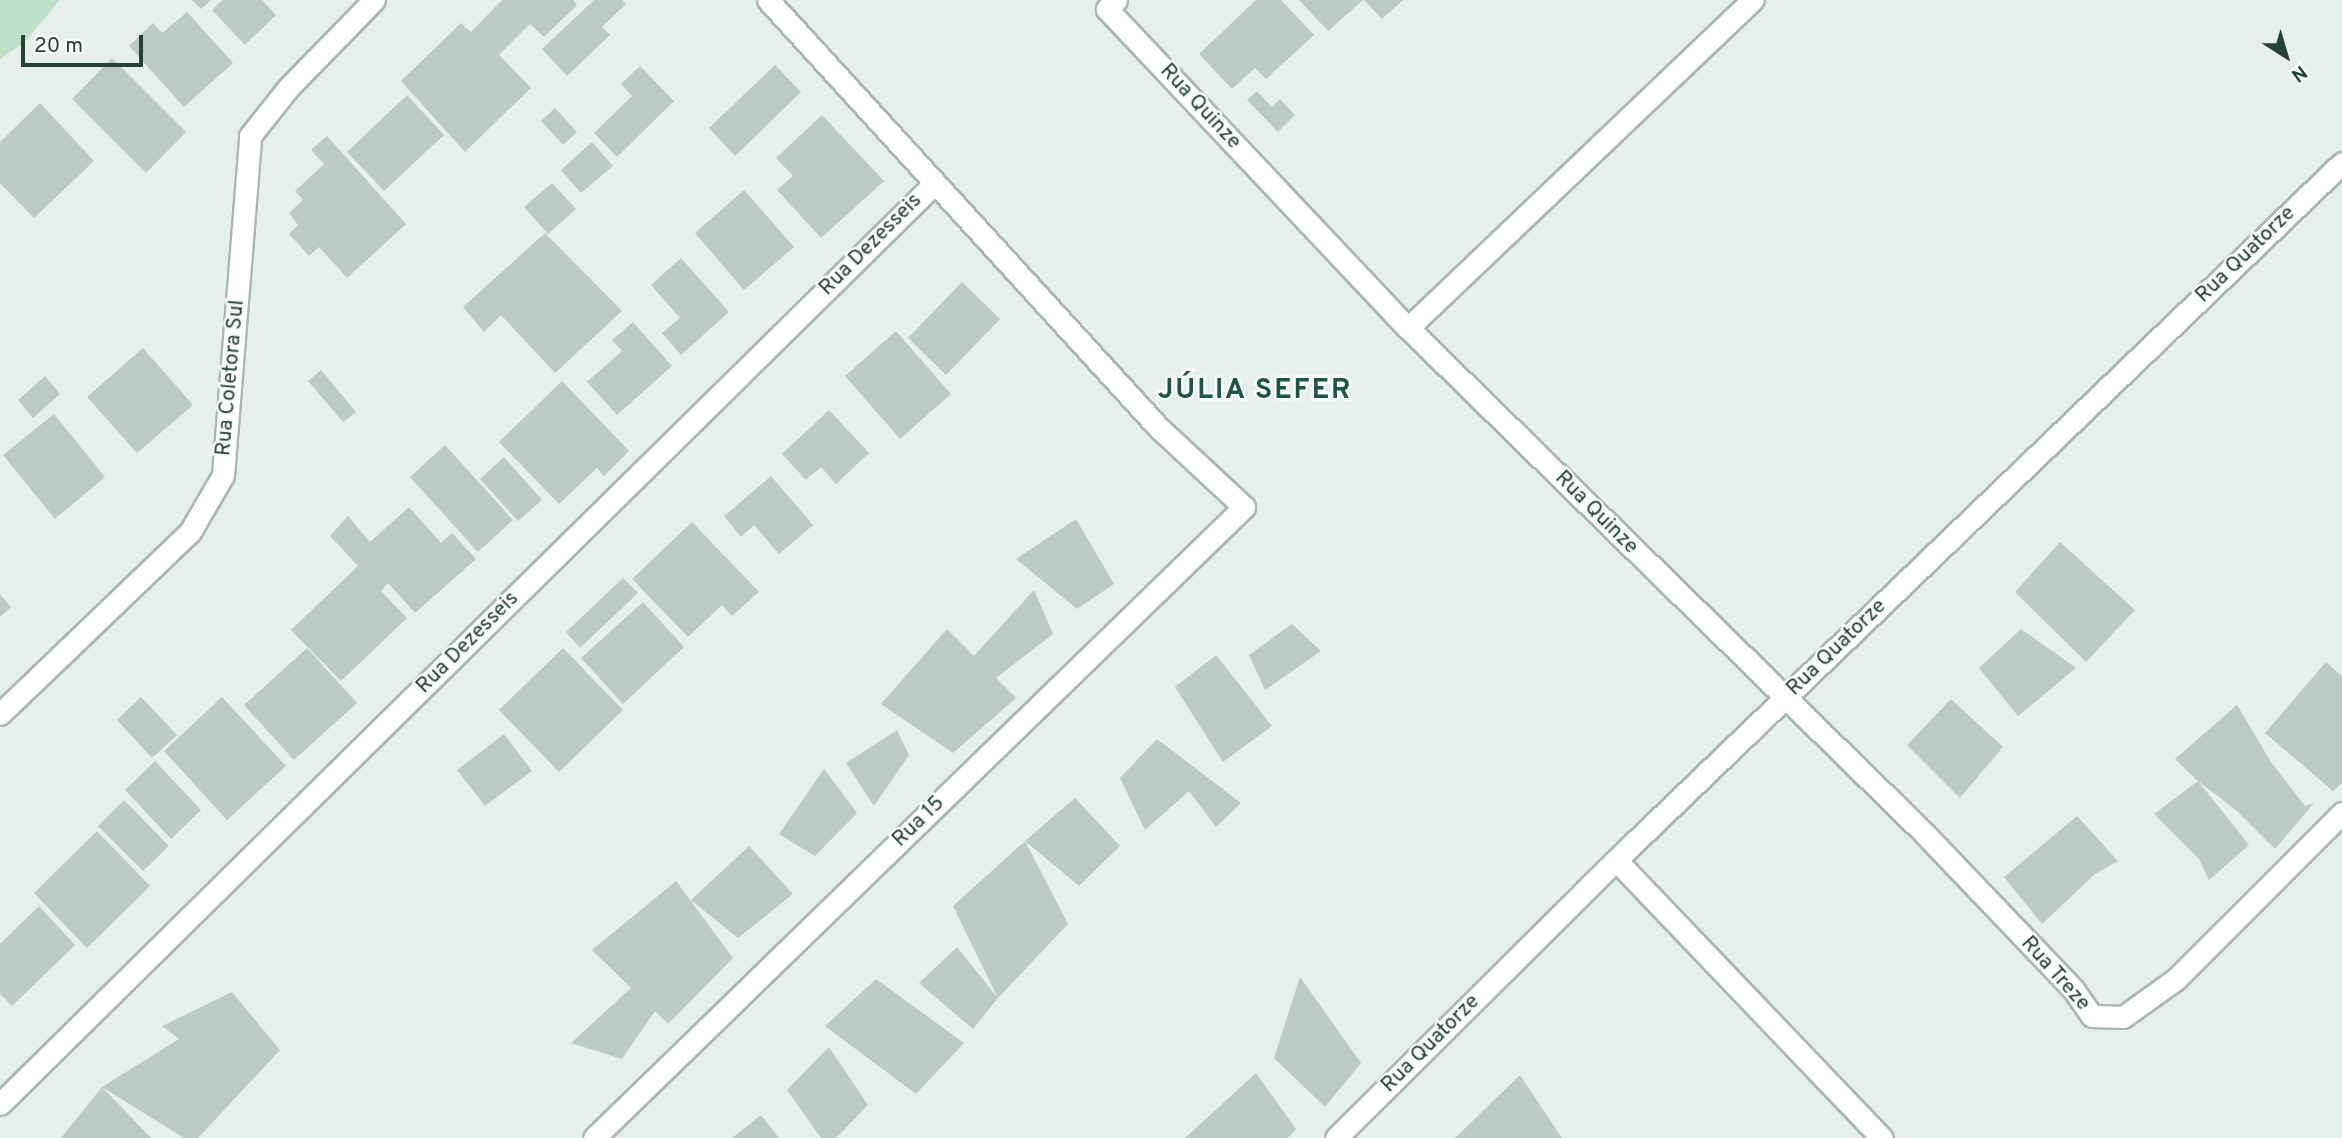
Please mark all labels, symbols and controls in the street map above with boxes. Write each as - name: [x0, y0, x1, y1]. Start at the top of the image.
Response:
- scale bar: [24, 21, 147, 65]
- north arrow: [2251, 21, 2321, 91]
- text: 20 m: [34, 33, 83, 60]
- street label: Rua Quinze: [1154, 59, 1246, 155]
- text: N: [2286, 59, 2311, 86]
- street label: Rua Dezesseis: [815, 189, 927, 301]
- street label: Rua Quatorze: [2191, 201, 2301, 309]
- street label: Rua Coletora Sul: [212, 299, 250, 457]
- district label: JÚLIA SEFER: [1158, 374, 1352, 408]
- street label: Rua Quinze: [1549, 466, 1643, 560]
- street label: Rua Dezesseis: [412, 587, 524, 699]
- street label: Rua Quatorze: [1782, 594, 1892, 702]
- street label: Rua 15: [888, 791, 950, 853]
- street label: Rua Treze: [2015, 931, 2095, 1017]
- street label: Rua Quatorze: [1377, 990, 1485, 1098]

